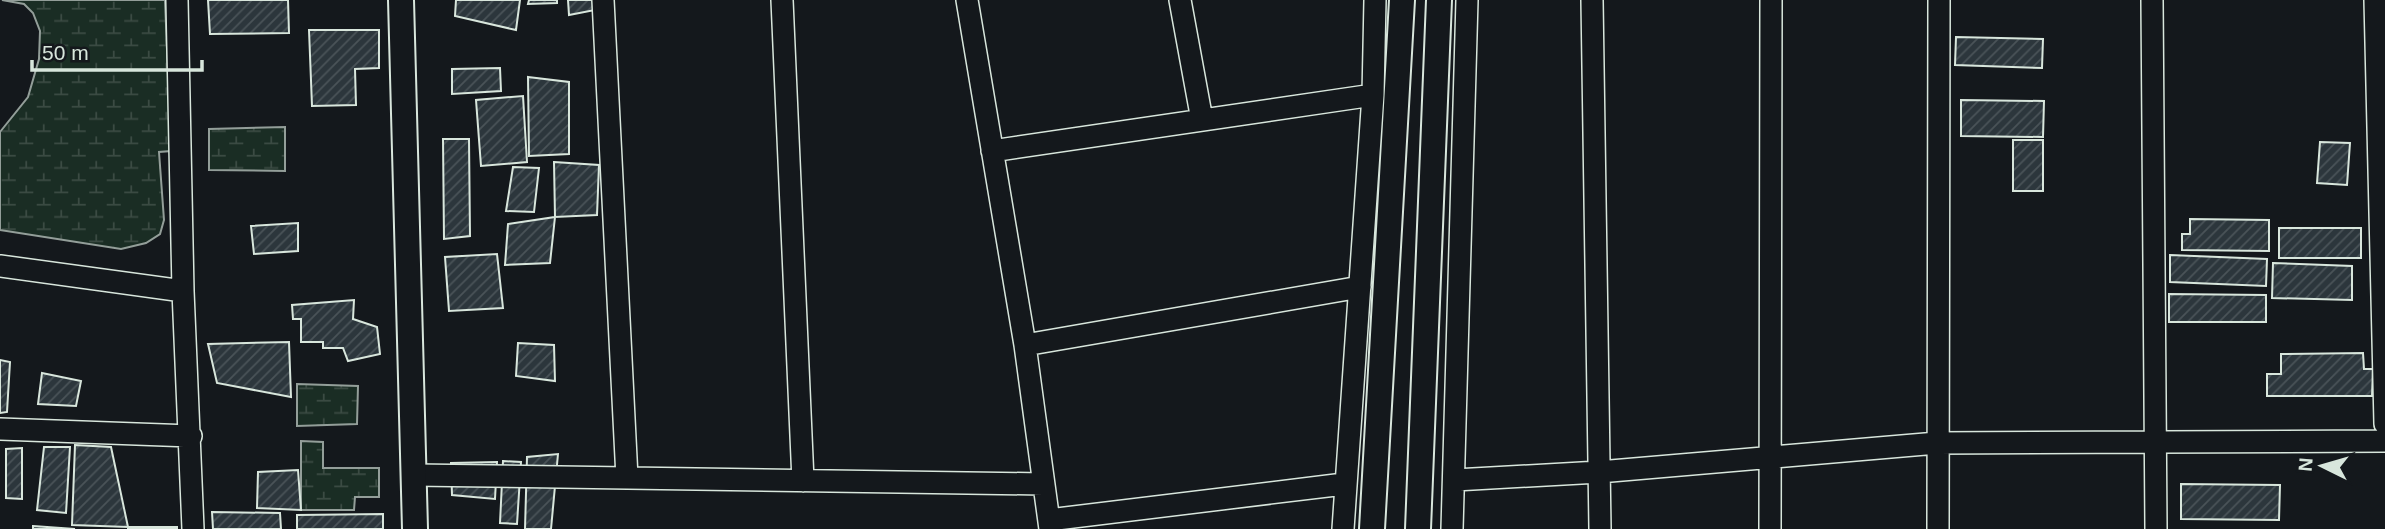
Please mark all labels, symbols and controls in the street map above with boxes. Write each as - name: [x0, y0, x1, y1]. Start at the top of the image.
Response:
- scale bar: [32, 28, 201, 72]
- text: 50 m: [42, 41, 89, 64]
- north arrow: [2287, 431, 2357, 501]
- text: N: [2295, 457, 2317, 472]

